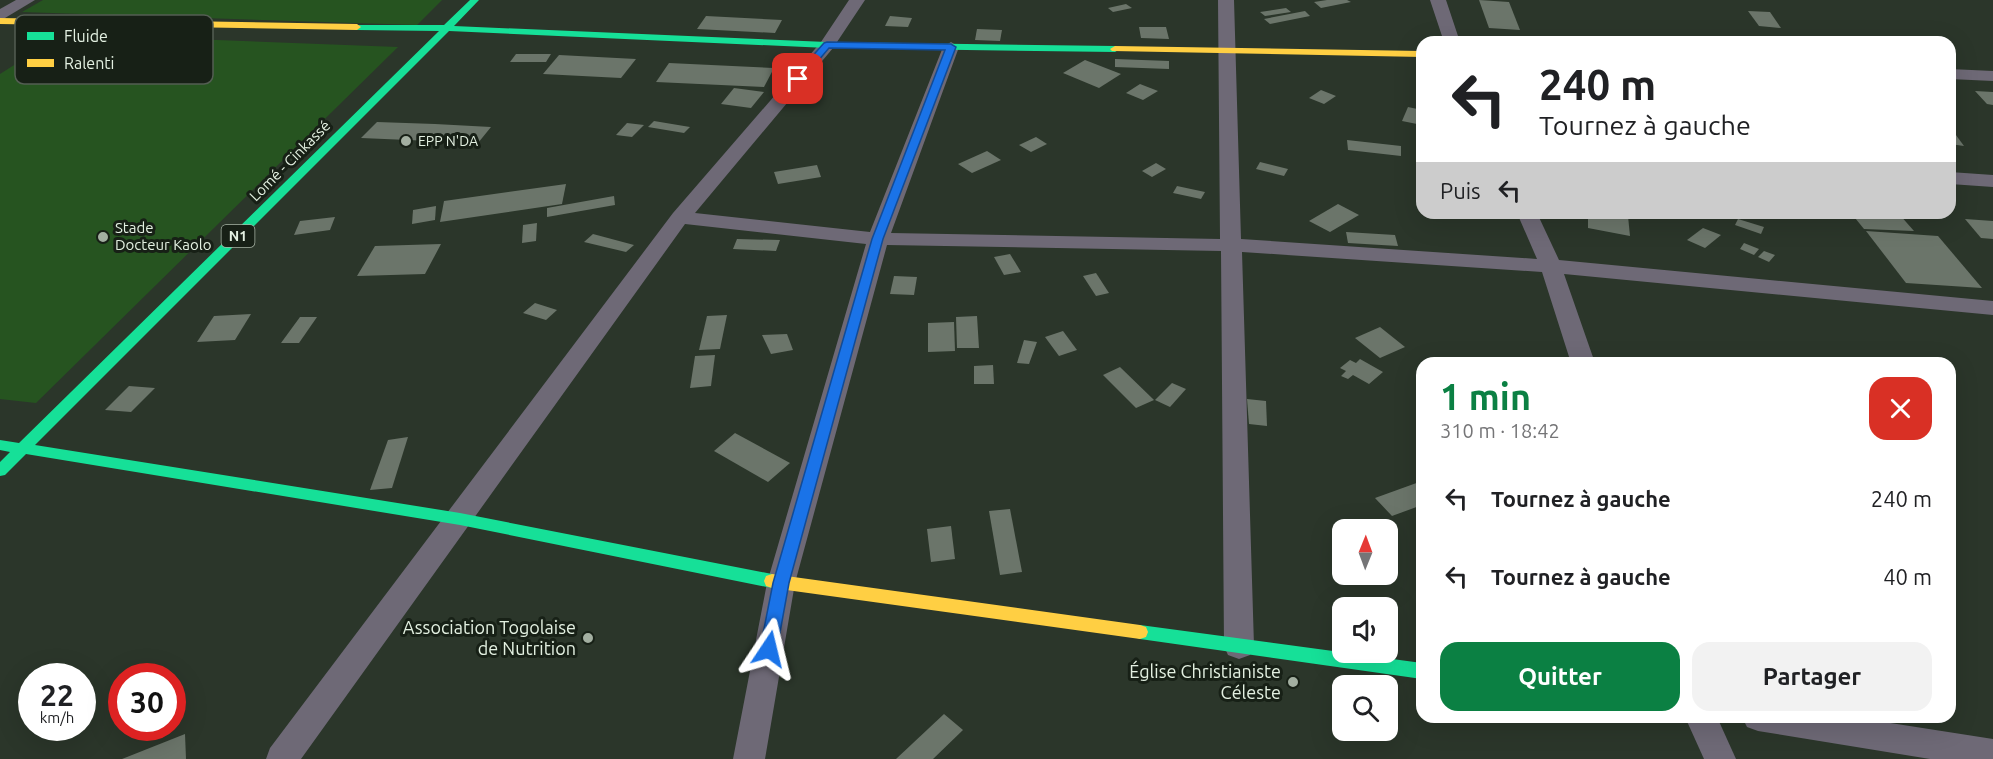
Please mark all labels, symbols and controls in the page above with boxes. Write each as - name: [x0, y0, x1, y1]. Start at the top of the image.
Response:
- legend: [15, 15, 213, 84]
- text: Fluide: [64, 27, 108, 45]
- pin: [772, 53, 823, 104]
- text: Ralenti: [64, 54, 115, 72]
- icon: left: [1440, 60, 1518, 138]
- text: 240 m: [1539, 61, 1656, 108]
- icon: arrive: [781, 62, 814, 95]
- text: Tournez à gauche: [1539, 110, 1751, 140]
- street label: Lomé - Cinkassé: [246, 117, 333, 204]
- place label: EPP N'DA: [418, 133, 478, 149]
- marker: EPP N'DA: [399, 134, 413, 148]
- icon: left: [1493, 174, 1526, 207]
- text: Puis: [1440, 178, 1481, 203]
- place label: Stade Docteur Kaolo: [115, 219, 211, 253]
- road number: N1: [222, 225, 254, 247]
- marker: Stade Docteur Kaolo: [96, 230, 110, 244]
- text: 1 min: [1440, 376, 1531, 417]
- button: close: [1869, 377, 1932, 440]
- text: 310 m · 18:42: [1440, 419, 1560, 442]
- icon: left: [1440, 482, 1473, 515]
- text: Tournez à gauche: [1491, 486, 1671, 511]
- text: 240 m: [1871, 486, 1932, 511]
- north arrow: [1332, 519, 1398, 585]
- map controls: [1332, 519, 1398, 741]
- icon: left: [1440, 560, 1473, 593]
- text: Tournez à gauche: [1491, 564, 1671, 589]
- text: 40 m: [1883, 564, 1932, 589]
- button: sound: [1332, 597, 1398, 663]
- place label: Association Togolaise de Nutrition: [403, 617, 576, 658]
- position arrow: [737, 617, 801, 681]
- marker: Association Togolaise de Nutrition: [581, 631, 595, 645]
- button: Quitter: [1440, 642, 1680, 711]
- button: Partager: [1692, 642, 1932, 711]
- place label: Église Christianiste Céleste: [1129, 660, 1281, 702]
- speed limit sign: 30: [108, 663, 186, 741]
- marker: Église Christianiste Céleste: [1286, 675, 1300, 689]
- button: search: [1332, 675, 1398, 741]
- text: 22: [40, 678, 74, 712]
- text: km/h: [40, 709, 74, 726]

